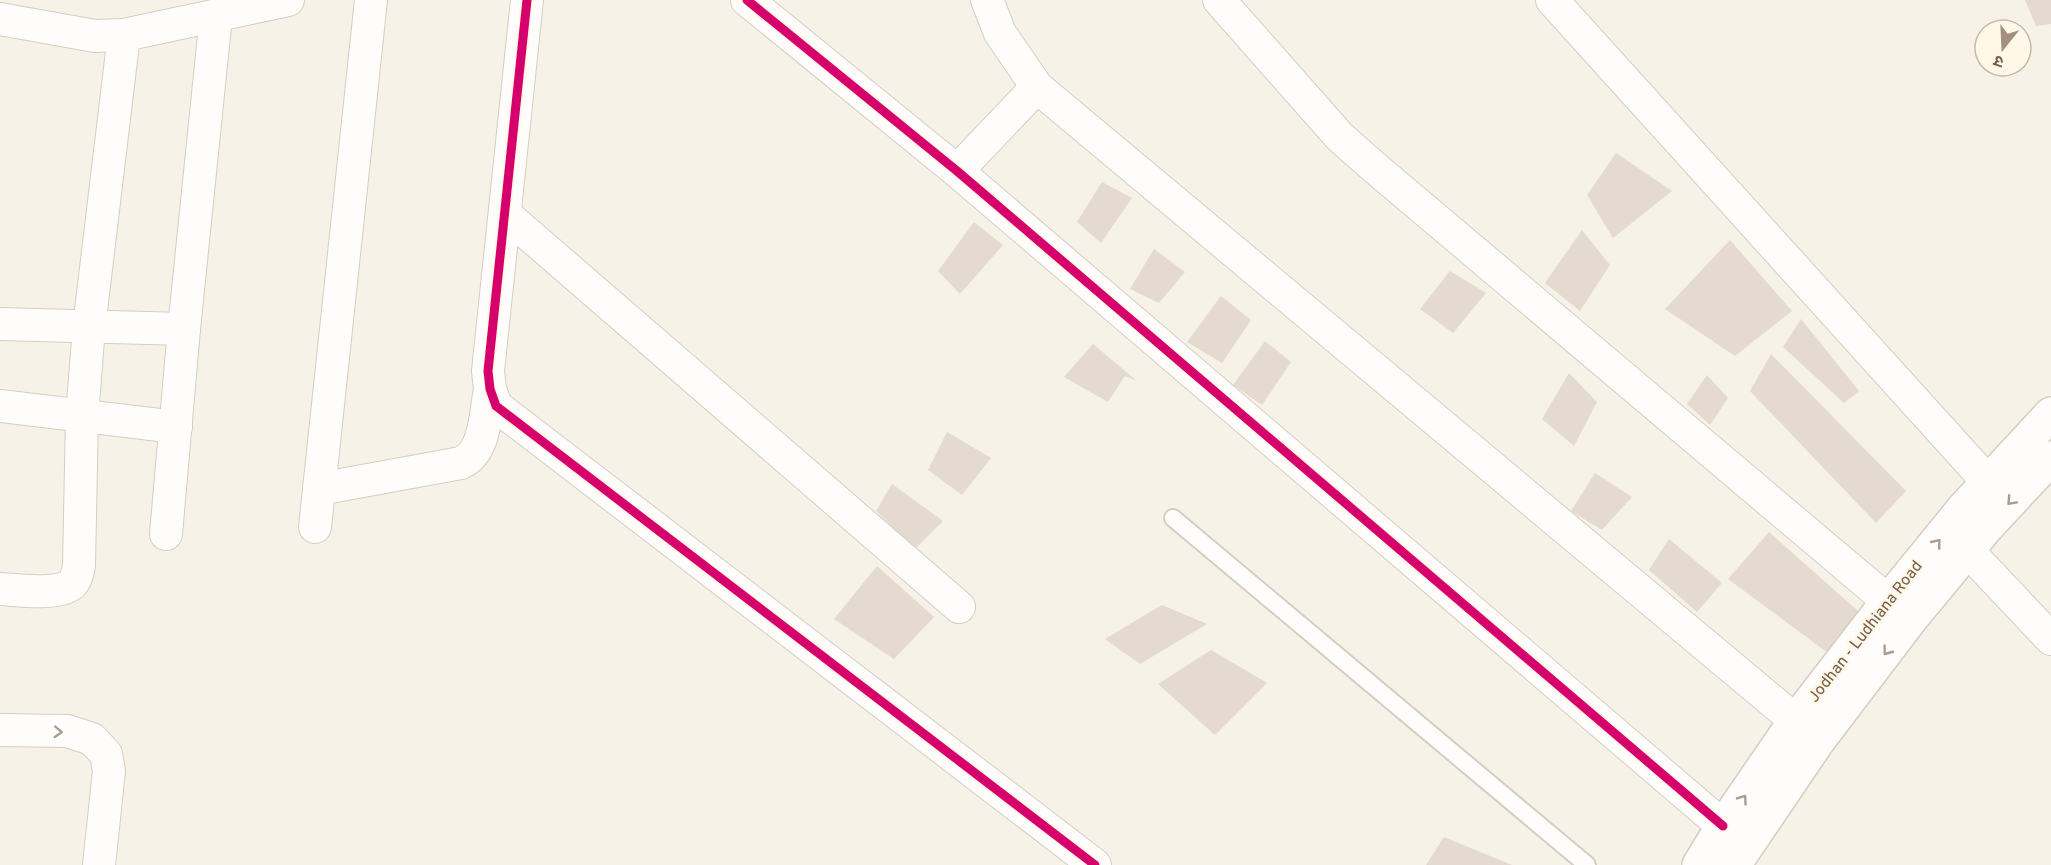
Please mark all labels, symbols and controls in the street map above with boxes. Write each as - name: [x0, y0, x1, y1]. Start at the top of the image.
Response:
- north arrow: [1973, 18, 2033, 78]
- text: उ: [1991, 49, 2007, 71]
- one-way arrow: [2007, 494, 2018, 504]
- one-way arrow: [1929, 539, 1940, 550]
- street label: Jodhan - Ludhiana Road: [1804, 557, 1928, 707]
- one-way arrow: [1883, 644, 1894, 655]
- one-way arrow: [54, 725, 63, 738]
- one-way arrow: [1736, 794, 1747, 805]

